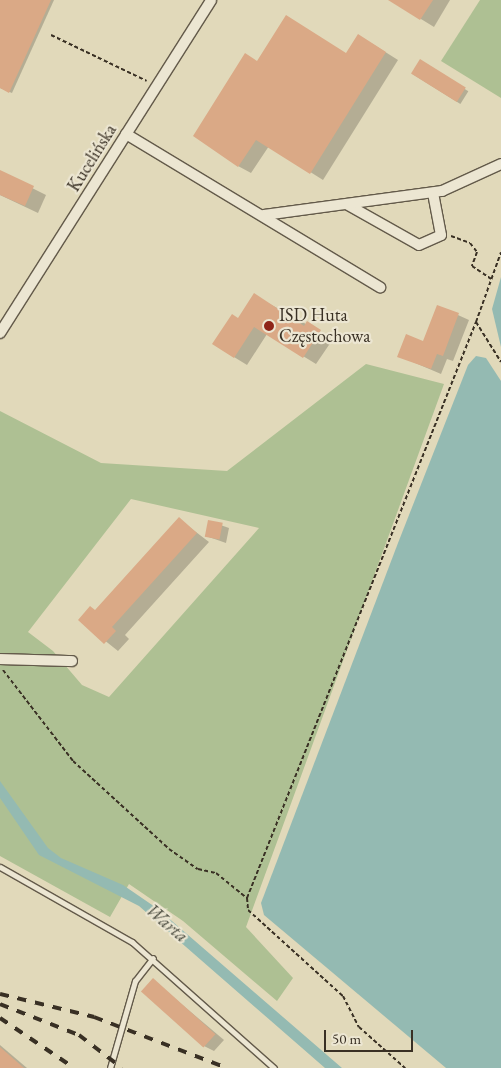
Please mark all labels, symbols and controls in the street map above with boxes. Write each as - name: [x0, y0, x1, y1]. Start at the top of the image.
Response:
- street label: Kucelińska: [63, 120, 121, 196]
- place label: ISD Huta Częstochowa: [279, 305, 370, 348]
- marker: ISD Huta Częstochowa: [263, 320, 275, 332]
- water label: Warta: [141, 899, 193, 947]
- scale bar: [326, 1020, 415, 1052]
- text: 50 m: [332, 1029, 361, 1048]

